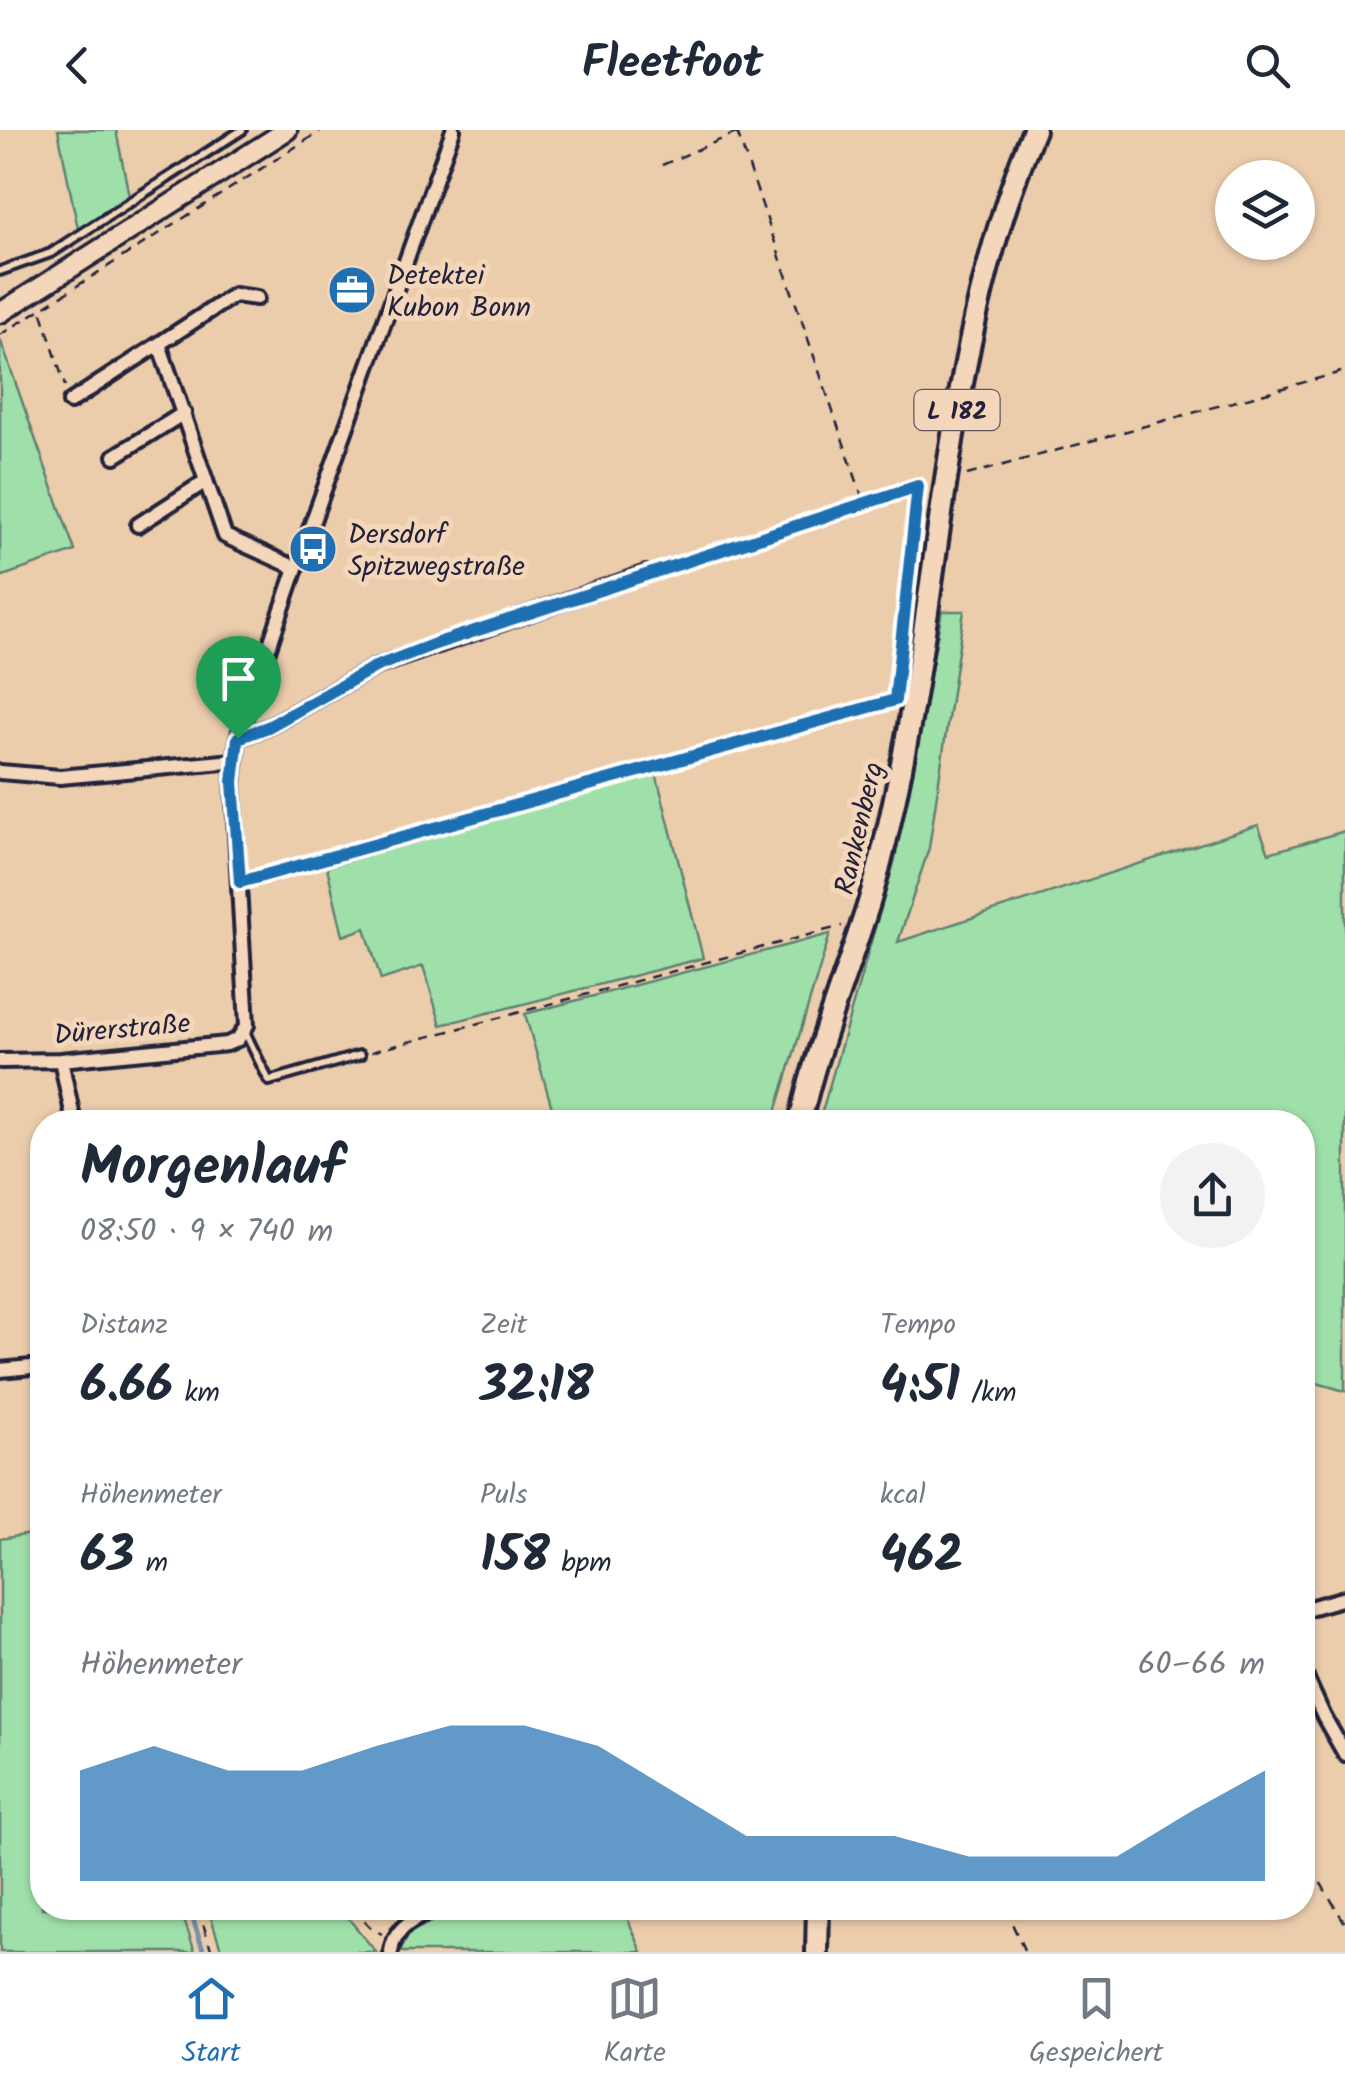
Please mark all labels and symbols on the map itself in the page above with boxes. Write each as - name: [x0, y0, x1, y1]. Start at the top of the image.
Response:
- place label: Detektei Kubon Bonn: [387, 254, 531, 331]
- office icon: Detektei Kubon Bonn: [326, 264, 378, 316]
- road number: L 182: [914, 390, 1000, 430]
- place label: Dersdorf Spitzwegstraße: [348, 513, 525, 590]
- bus stop icon: Dersdorf Spitzwegstraße: [287, 523, 339, 575]
- pin: [196, 636, 281, 739]
- street label: Rankenberg: [823, 758, 898, 899]
- street label: Dürerstraße: [52, 1002, 193, 1059]

